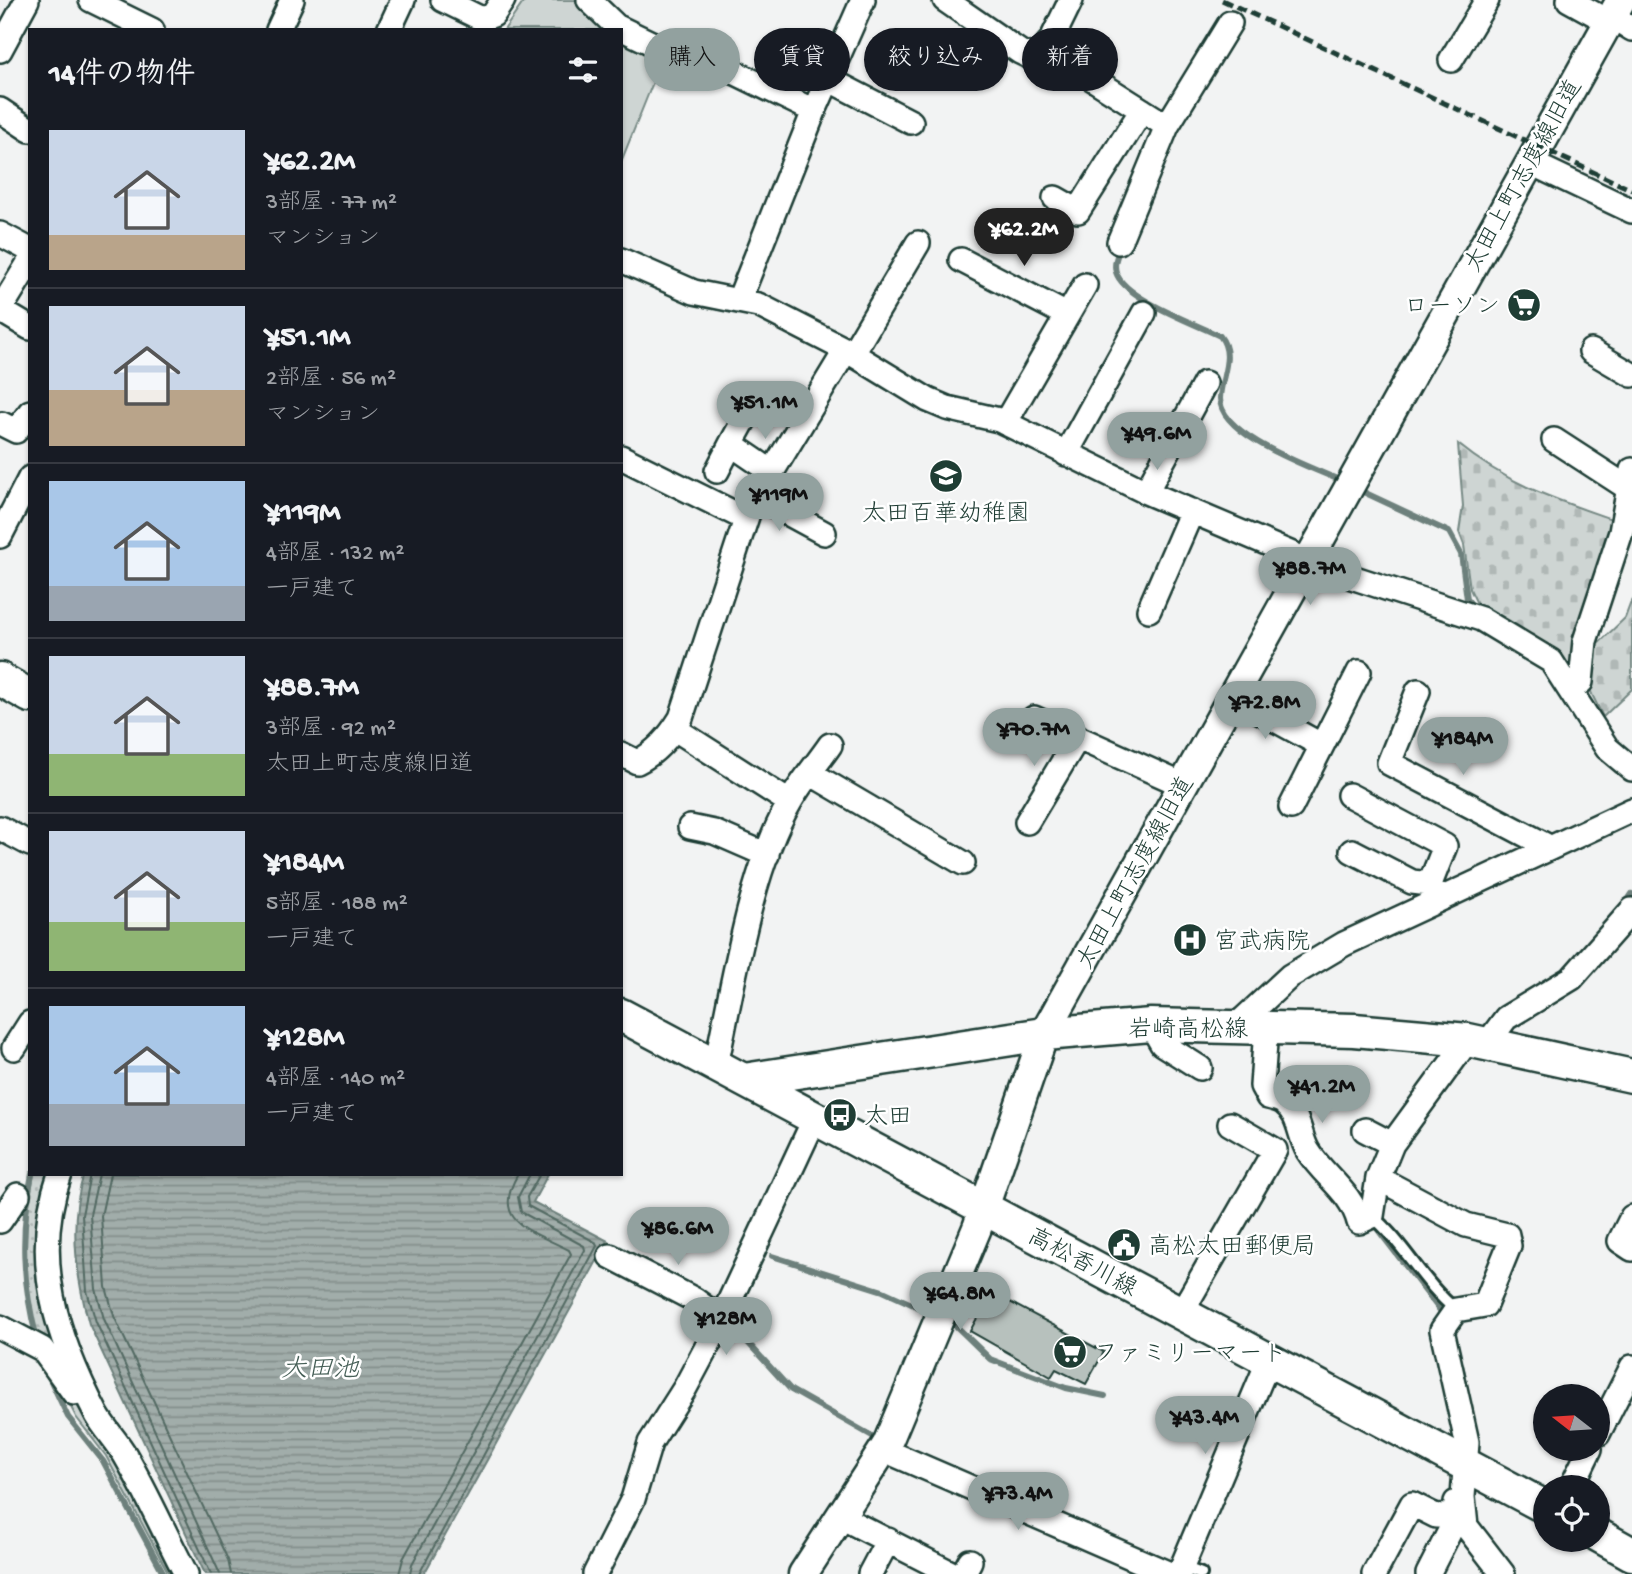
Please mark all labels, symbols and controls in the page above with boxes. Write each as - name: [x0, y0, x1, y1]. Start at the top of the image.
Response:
- chip: 購入: [644, 28, 740, 91]
- chip: 賃貸: [754, 28, 850, 91]
- chip: 絞り込み: [864, 28, 1008, 91]
- chip: 新着: [1022, 28, 1118, 91]
- icon: filters: [564, 51, 602, 89]
- text: 14件の物件: [49, 59, 195, 94]
- street label: 太田上町志度線旧道: [1459, 75, 1590, 278]
- text: ¥62.2M: [266, 146, 355, 181]
- icon: home: [105, 158, 189, 242]
- text: 3部屋 · 77 m²: [266, 190, 397, 217]
- pin: ¥62.2M: [967, 208, 1081, 268]
- text: ¥62.2M: [990, 217, 1058, 244]
- text: マンション: [266, 226, 380, 253]
- supermarket icon: ローソン: [1505, 286, 1543, 324]
- place label: ローソン: [1404, 294, 1500, 323]
- text: ¥51.1M: [266, 322, 350, 357]
- icon: home: [105, 334, 189, 418]
- text: 2部屋 · 56 m²: [266, 366, 396, 393]
- pin: ¥51.1M: [708, 382, 822, 441]
- text: ¥51.1M: [733, 390, 797, 417]
- text: マンション: [266, 402, 380, 429]
- pin: ¥49.6M: [1100, 412, 1214, 472]
- text: ¥49.6M: [1123, 421, 1191, 448]
- school or university icon: 太田百華幼稚園: [927, 457, 965, 495]
- pin: ¥119M: [730, 474, 828, 533]
- text: ¥119M: [751, 482, 807, 509]
- text: ¥119M: [266, 497, 340, 532]
- place label: 太田百華幼稚園: [862, 500, 1030, 530]
- icon: home: [105, 509, 189, 593]
- text: 4部屋 · 132 m²: [266, 541, 404, 568]
- pin: ¥88.7M: [1253, 548, 1367, 607]
- text: ¥88.7M: [1274, 556, 1346, 583]
- text: 一戸建て: [266, 577, 358, 604]
- text: ¥88.7M: [266, 672, 359, 707]
- pin: ¥72.8M: [1208, 682, 1322, 741]
- icon: home: [105, 684, 189, 768]
- text: ¥72.8M: [1230, 690, 1300, 717]
- pin: ¥70.7M: [977, 708, 1091, 768]
- text: 3部屋 · 92 m²: [266, 716, 396, 743]
- text: ¥70.7M: [999, 717, 1069, 744]
- pin: ¥184M: [1414, 718, 1512, 777]
- text: ¥184M: [1433, 726, 1493, 753]
- text: 太田上町志度線旧道: [266, 752, 473, 779]
- street label: 太田上町志度線旧道: [1071, 772, 1202, 975]
- text: ¥184M: [266, 847, 343, 882]
- icon: home: [105, 859, 189, 943]
- text: 5部屋 · 188 m²: [266, 891, 408, 918]
- hospital icon: 宮武病院: [1171, 921, 1209, 959]
- text: 一戸建て: [266, 927, 358, 954]
- place label: 宮武病院: [1214, 928, 1310, 958]
- street label: 岩崎高松線: [1128, 1016, 1248, 1046]
- text: ¥128M: [266, 1022, 344, 1057]
- icon: home: [105, 1034, 189, 1118]
- text: 4部屋 · 140 m²: [266, 1066, 405, 1093]
- pin: ¥41.2M: [1265, 1066, 1379, 1125]
- text: ¥41.2M: [1289, 1074, 1355, 1101]
- bus stop icon: 太田: [821, 1096, 859, 1134]
- text: 一戸建て: [266, 1102, 358, 1129]
- place label: 太田: [864, 1104, 912, 1133]
- pin: ¥86.6M: [621, 1208, 735, 1267]
- text: ¥86.6M: [643, 1216, 713, 1243]
- street label: 高松香川線: [1022, 1222, 1142, 1305]
- public building icon: 高松太田郵便局: [1105, 1226, 1143, 1264]
- place label: 高松太田郵便局: [1148, 1233, 1316, 1263]
- pin: ¥64.8M: [903, 1272, 1017, 1332]
- text: ¥64.8M: [926, 1281, 995, 1308]
- pin: ¥128M: [677, 1298, 775, 1357]
- text: ¥128M: [696, 1306, 756, 1333]
- supermarket icon: ファミリーマート: [1051, 1333, 1089, 1371]
- place label: ファミリーマート: [1094, 1341, 1286, 1370]
- water label: 大田池: [281, 1355, 360, 1387]
- north arrow: [1533, 1384, 1610, 1461]
- map controls: [1533, 1384, 1610, 1552]
- pin: ¥43.4M: [1148, 1396, 1262, 1456]
- text: ¥43.4M: [1171, 1405, 1239, 1432]
- pin: ¥73.4M: [961, 1472, 1075, 1532]
- button: locate: [1533, 1475, 1610, 1552]
- text: ¥73.4M: [984, 1481, 1052, 1508]

